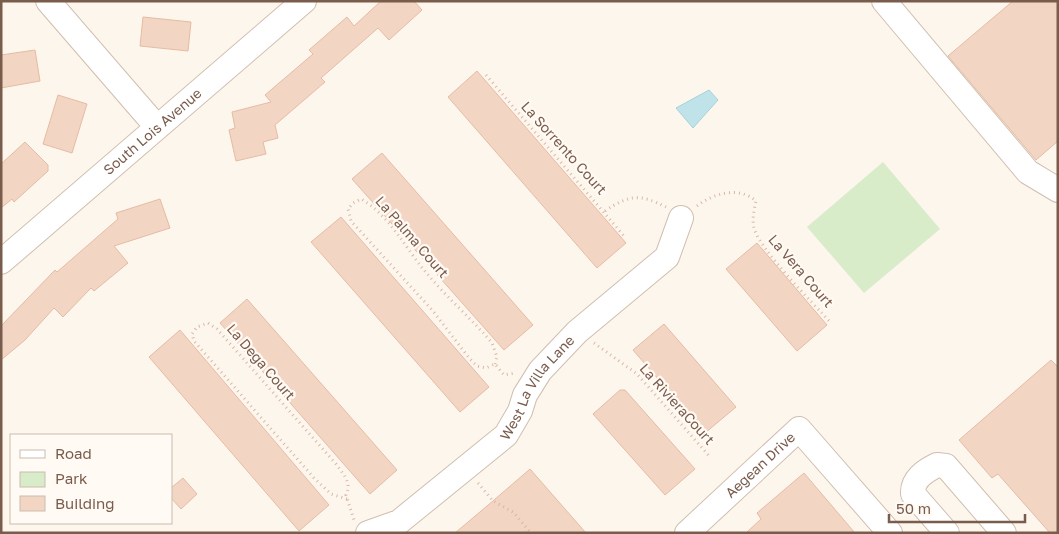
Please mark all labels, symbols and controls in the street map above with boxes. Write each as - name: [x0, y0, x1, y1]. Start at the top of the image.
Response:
- street label: South Lois Avenue: [100, 84, 205, 178]
- street label: La Sorrento Court: [518, 98, 611, 198]
- street label: La Palma Court: [372, 192, 452, 281]
- street label: La Vera Court: [765, 231, 838, 310]
- street label: La Dega Court: [224, 320, 299, 403]
- street label: West La Villa Lane: [496, 331, 578, 443]
- street label: La RivieraCourt: [636, 360, 718, 448]
- street label: Aegean Drive: [722, 428, 798, 501]
- legend: [10, 434, 172, 524]
- text: Road: [55, 444, 92, 462]
- text: Park: [55, 469, 88, 487]
- scale bar: [889, 492, 1025, 524]
- text: Building: [55, 494, 115, 512]
- text: 50 m: [896, 499, 931, 517]

